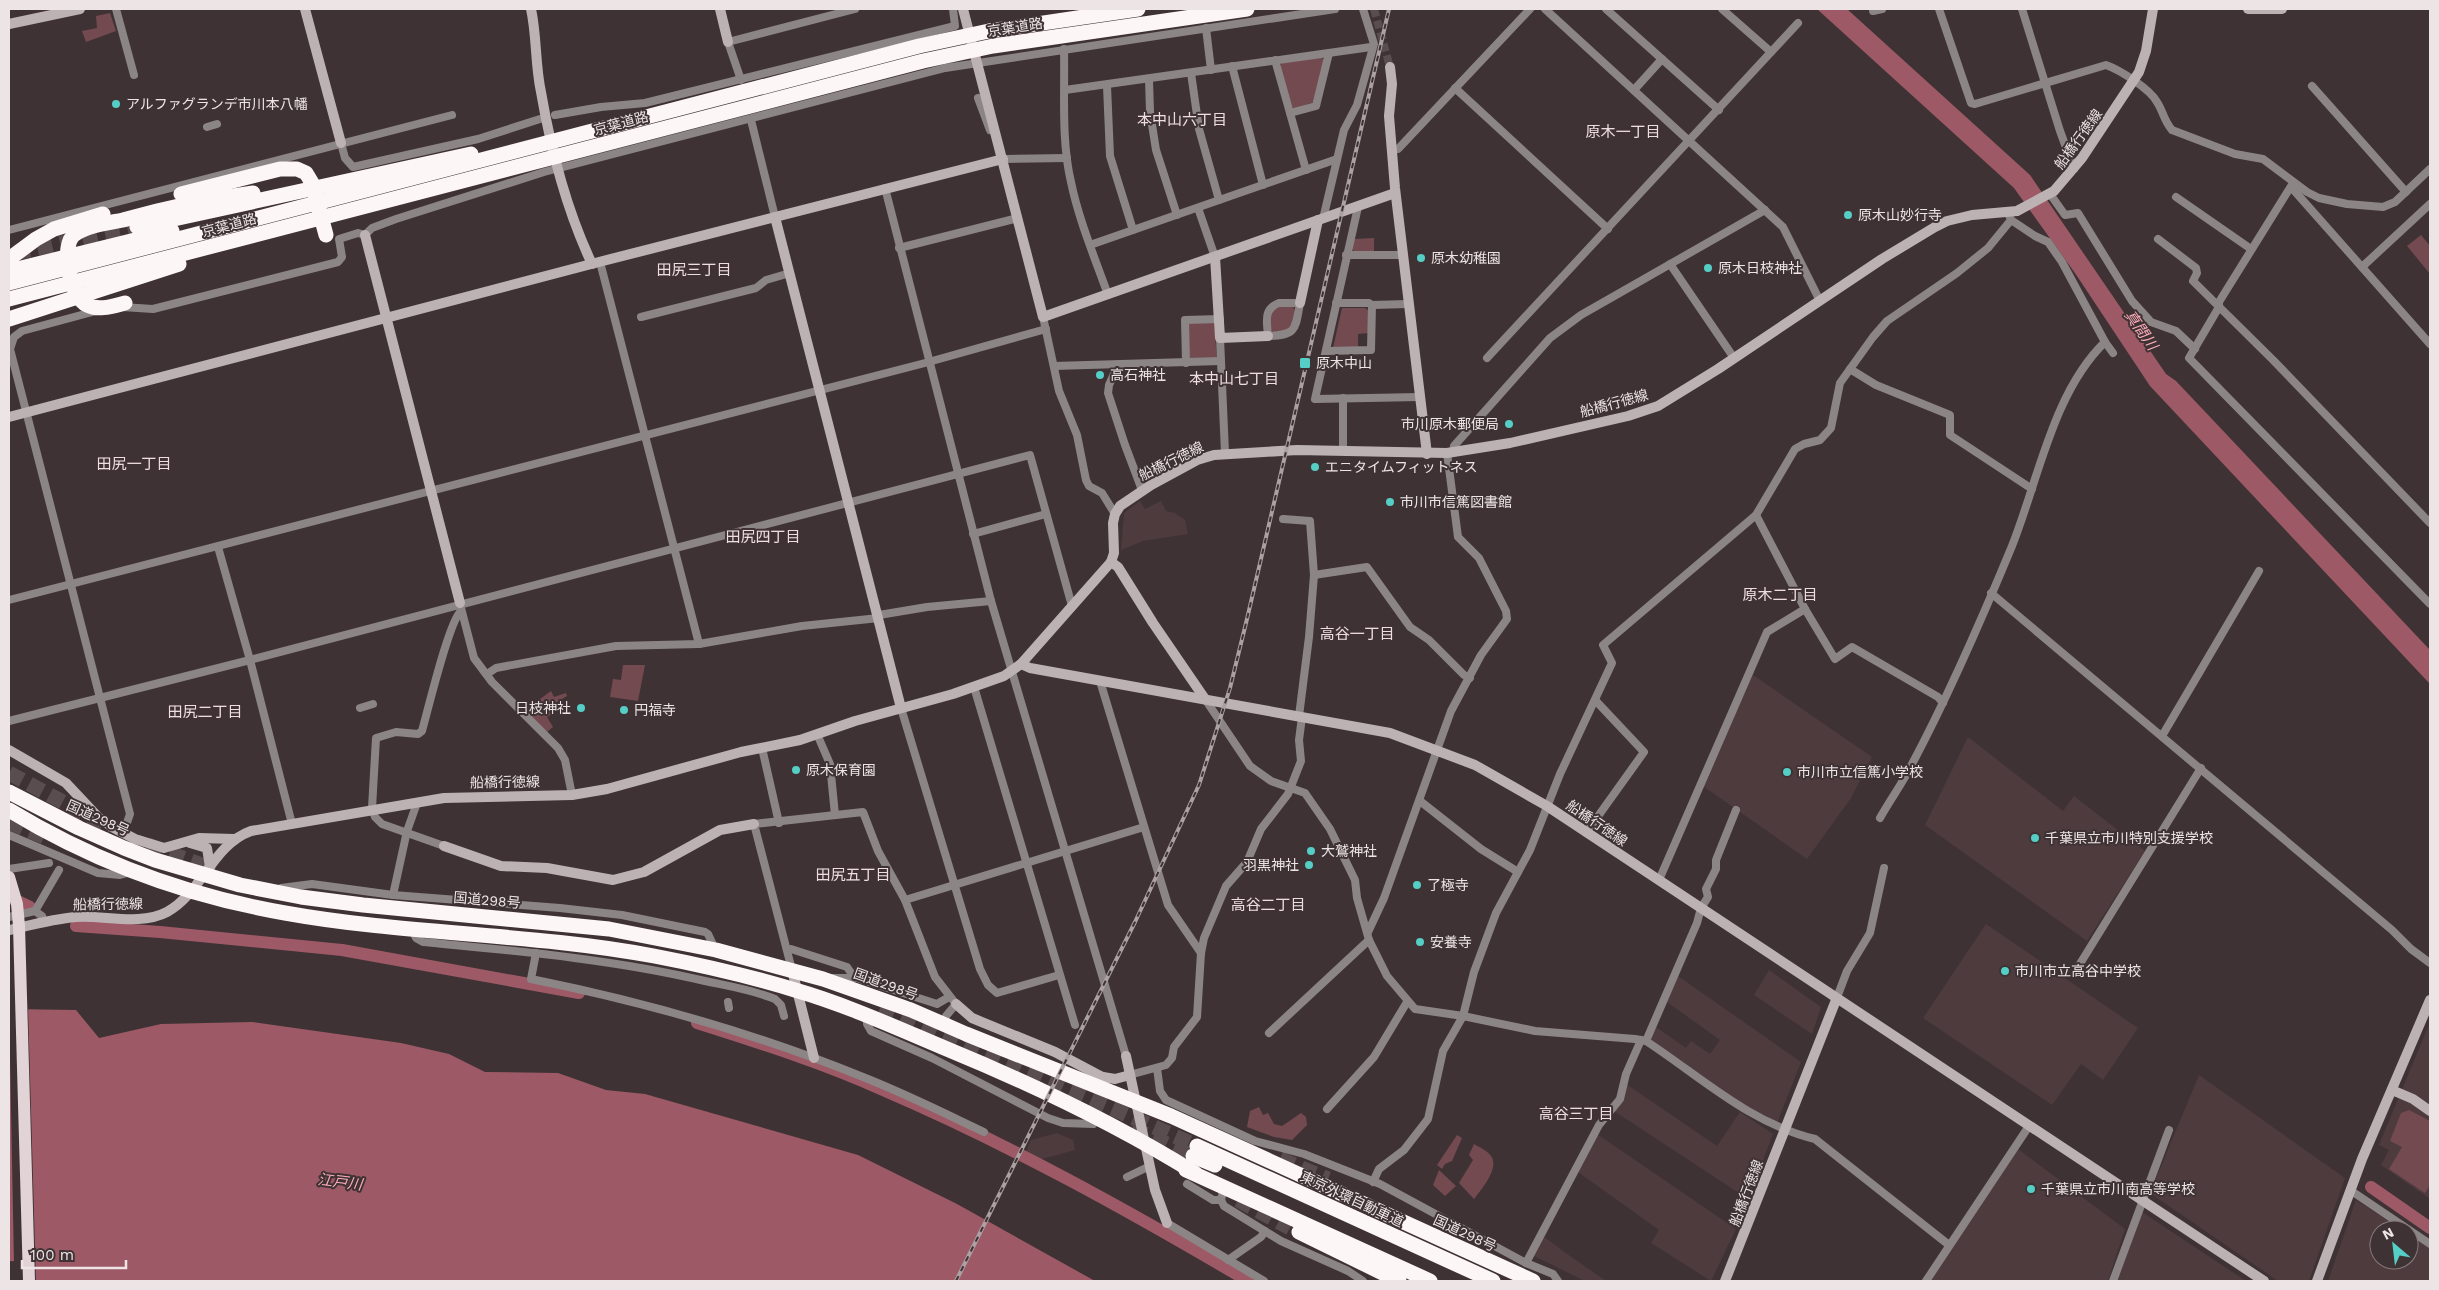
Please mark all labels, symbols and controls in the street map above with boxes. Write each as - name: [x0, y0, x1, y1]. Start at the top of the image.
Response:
- street label: 京葉道路: [986, 15, 1044, 39]
- place label: アルファグランデ市川本八幡: [126, 96, 308, 112]
- marker: アルファグランデ市川本八幡: [110, 98, 122, 110]
- street label: 船橋行徳線: [2051, 106, 2105, 172]
- street label: 京葉道路: [592, 108, 650, 138]
- district label: 本中山六丁目: [1137, 111, 1227, 129]
- district label: 原木一丁目: [1585, 123, 1661, 141]
- place label: 原木山妙行寺: [1858, 207, 1942, 223]
- marker: 原木山妙行寺: [1842, 209, 1854, 221]
- street label: 京葉道路: [200, 210, 258, 240]
- place label: 原木幼稚園: [1431, 250, 1501, 266]
- marker: 原木幼稚園: [1415, 252, 1427, 264]
- place label: 原木日枝神社: [1718, 260, 1802, 276]
- district label: 田尻三丁目: [656, 261, 732, 279]
- marker: 原木日枝神社: [1702, 262, 1714, 274]
- water label: 真間川: [2121, 306, 2162, 355]
- place label: 原木中山: [1316, 355, 1372, 371]
- marker: 原木中山: [1298, 356, 1312, 370]
- place label: 高石神社: [1110, 367, 1166, 383]
- marker: 高石神社: [1094, 369, 1106, 381]
- district label: 本中山七丁目: [1189, 370, 1279, 388]
- street label: 船橋行徳線: [1578, 386, 1650, 420]
- place label: 市川原木郵便局: [1401, 416, 1499, 432]
- marker: 市川原木郵便局: [1503, 418, 1515, 430]
- street label: 船橋行徳線: [1136, 438, 1206, 484]
- district label: 田尻一丁目: [96, 455, 172, 473]
- place label: エニタイムフィットネス: [1325, 459, 1478, 475]
- marker: エニタイムフィットネス: [1309, 461, 1321, 473]
- place label: 市川市信篤図書館: [1400, 494, 1512, 510]
- marker: 市川市信篤図書館: [1384, 496, 1396, 508]
- district label: 田尻四丁目: [725, 528, 801, 546]
- district label: 原木二丁目: [1742, 586, 1818, 604]
- district label: 高谷一丁目: [1319, 625, 1395, 643]
- place label: 日枝神社: [515, 700, 571, 716]
- marker: 日枝神社: [575, 702, 587, 714]
- place label: 円福寺: [634, 702, 676, 718]
- district label: 田尻二丁目: [167, 703, 243, 721]
- marker: 円福寺: [618, 704, 630, 716]
- place label: 原木保育園: [806, 762, 876, 778]
- marker: 原木保育園: [790, 764, 802, 776]
- place label: 市川市立信篤小学校: [1797, 764, 1923, 780]
- marker: 市川市立信篤小学校: [1781, 766, 1793, 778]
- street label: 船橋行徳線: [470, 773, 540, 791]
- street label: 国道298号: [64, 797, 132, 839]
- street label: 船橋行徳線: [1564, 797, 1630, 849]
- place label: 千葉県立市川特別支援学校: [2045, 830, 2213, 846]
- marker: 千葉県立市川特別支援学校: [2029, 832, 2041, 844]
- place label: 大鷲神社: [1321, 843, 1377, 859]
- marker: 大鷲神社: [1305, 845, 1317, 857]
- place label: 羽黒神社: [1243, 857, 1299, 873]
- marker: 羽黒神社: [1303, 859, 1315, 871]
- district label: 田尻五丁目: [815, 866, 891, 884]
- place label: 了極寺: [1427, 877, 1469, 893]
- marker: 了極寺: [1411, 879, 1423, 891]
- street label: 国道298号: [453, 889, 521, 911]
- street label: 船橋行徳線: [73, 895, 143, 913]
- district label: 高谷二丁目: [1230, 896, 1306, 914]
- place label: 安養寺: [1430, 934, 1472, 950]
- marker: 安養寺: [1414, 936, 1426, 948]
- place label: 市川市立高谷中学校: [2015, 963, 2141, 979]
- street label: 国道298号: [852, 965, 920, 1003]
- marker: 市川市立高谷中学校: [1999, 965, 2011, 977]
- district label: 高谷三丁目: [1538, 1105, 1614, 1123]
- street label: 船橋行徳線: [1726, 1157, 1766, 1229]
- street label: 東京外環自動車道: [1298, 1168, 1406, 1230]
- water label: 江戸川: [317, 1170, 365, 1194]
- place label: 千葉県立市川南高等学校: [2041, 1181, 2195, 1197]
- marker: 千葉県立市川南高等学校: [2025, 1183, 2037, 1195]
- street label: 国道298号: [1431, 1211, 1499, 1255]
- north arrow: [2369, 1220, 2419, 1270]
- text: N: [2380, 1224, 2396, 1243]
- scale bar: [22, 1238, 126, 1270]
- text: 100 m: [30, 1246, 74, 1264]

